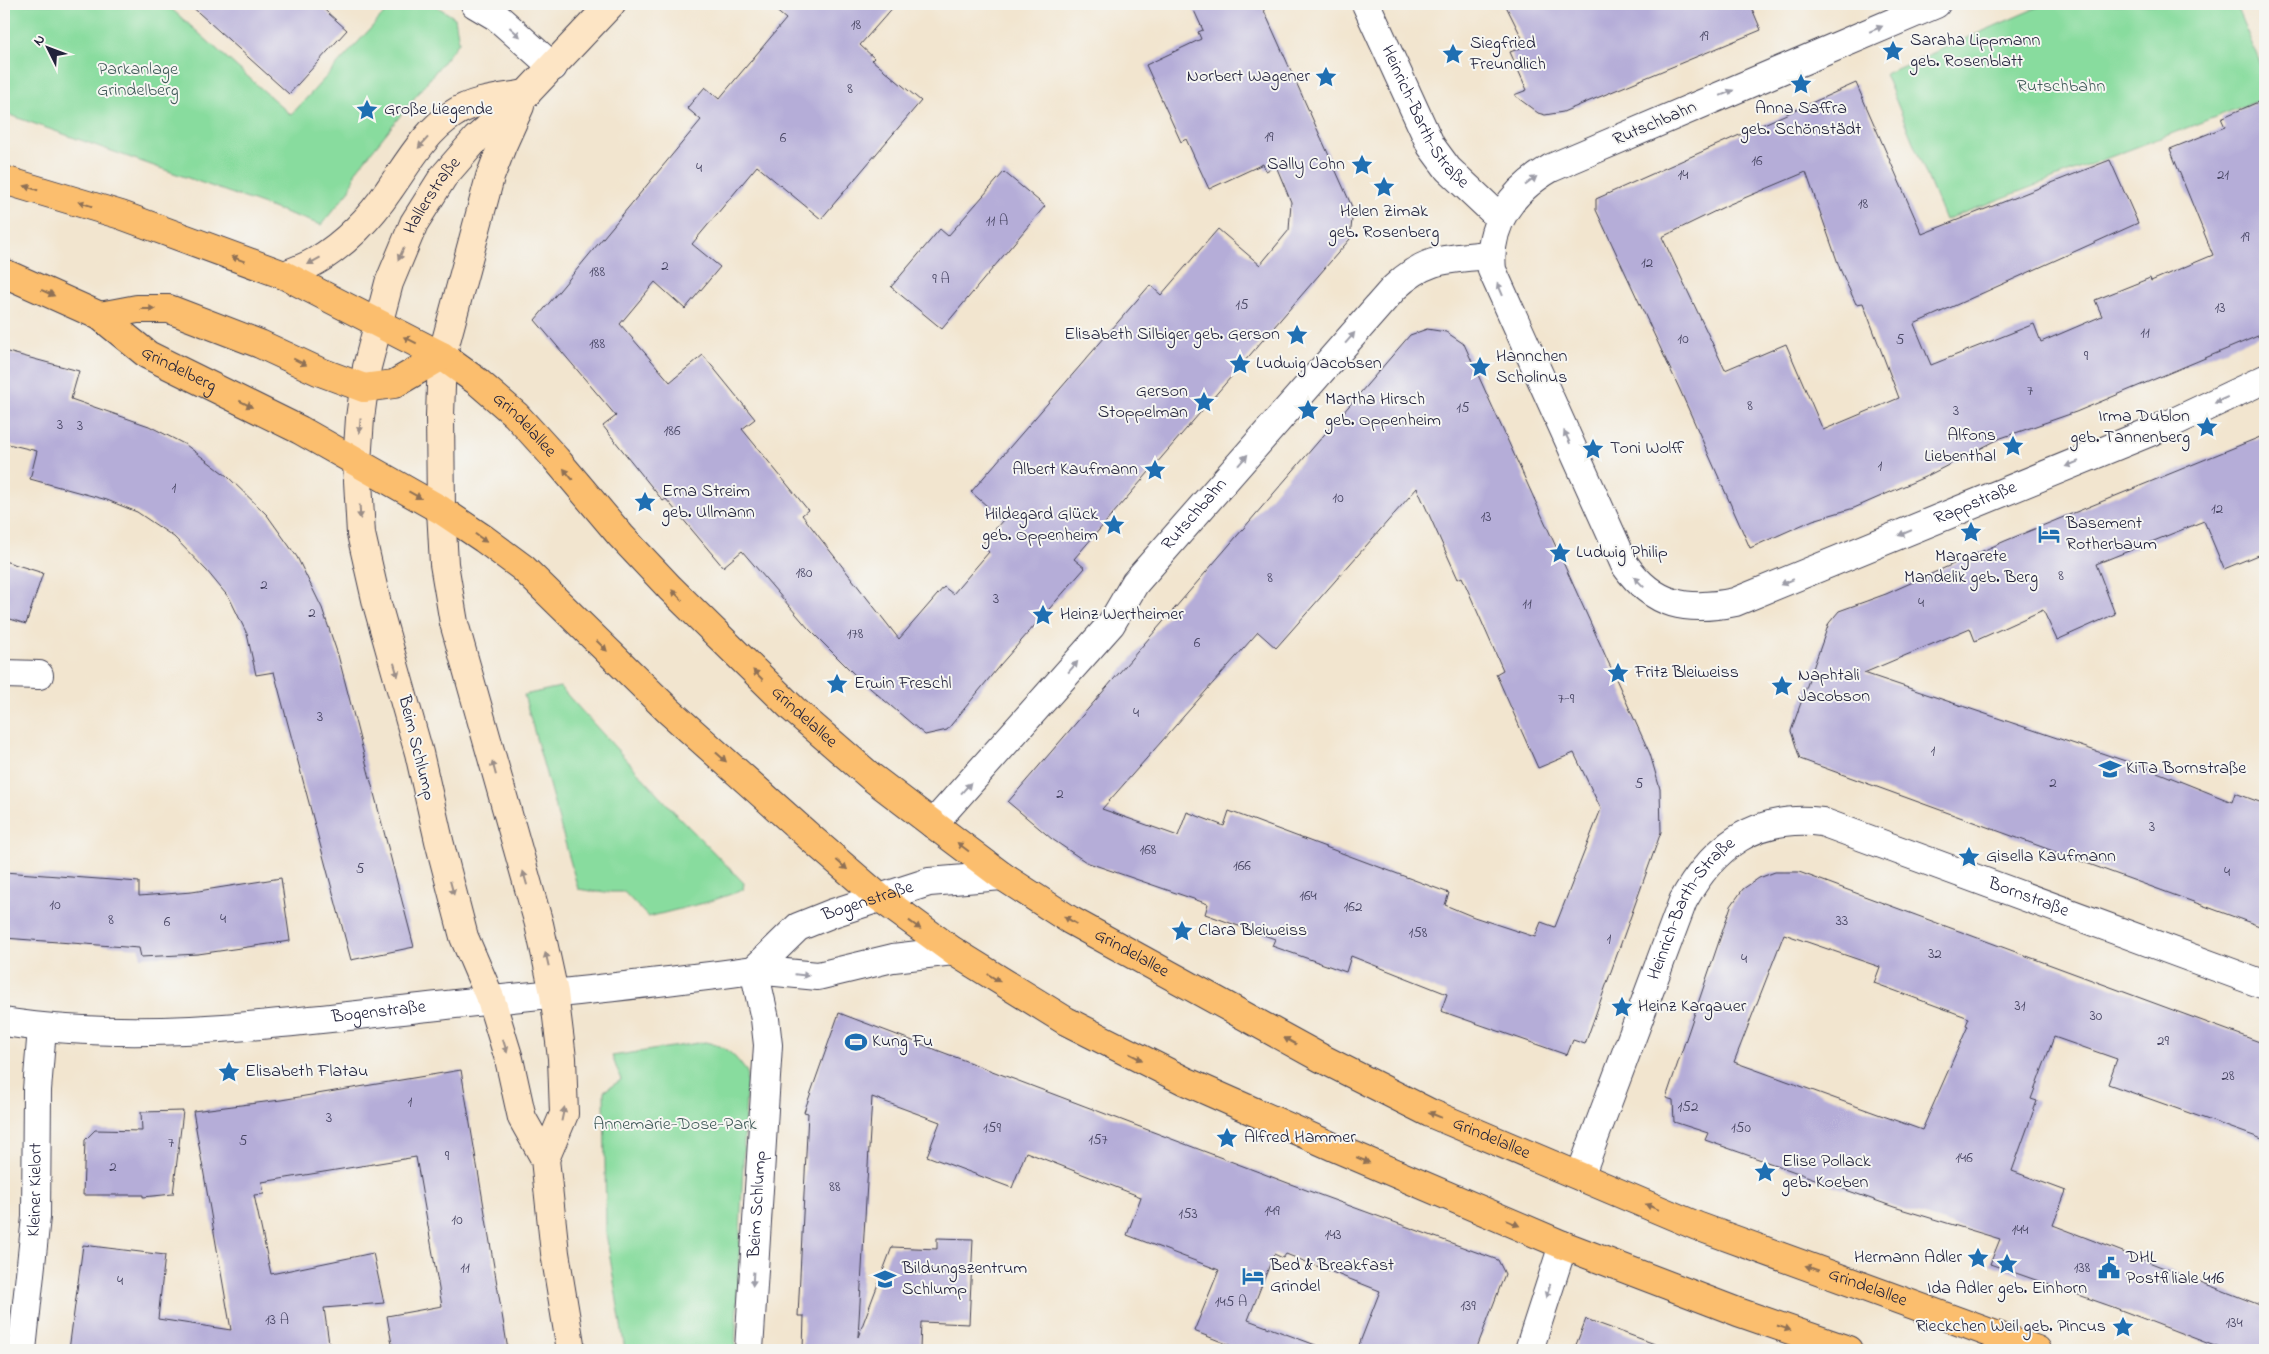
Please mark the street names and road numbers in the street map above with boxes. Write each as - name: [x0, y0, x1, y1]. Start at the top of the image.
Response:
- street label: Heinrich-Barth-Straße: [1374, 41, 1475, 196]
- street label: Rutschbahn: [1609, 95, 1701, 153]
- street label: Hallerstraße: [398, 151, 468, 238]
- street label: Grindelberg: [135, 341, 221, 401]
- street label: Grindelallee: [486, 387, 563, 464]
- street label: Rutschbahn: [1156, 473, 1234, 557]
- street label: Rappstraße: [1930, 475, 2022, 532]
- street label: Grindelallee: [764, 680, 844, 755]
- street label: Beim Schlump: [390, 692, 442, 803]
- street label: Heinrich-Barth-Straße: [1641, 831, 1742, 984]
- street label: Bornstraße: [1984, 871, 2073, 925]
- street label: Bogenstraße: [817, 875, 918, 929]
- street label: Grindelallee: [1089, 923, 1174, 985]
- street label: Bogenstraße: [329, 994, 428, 1031]
- street label: Grindelallee: [1448, 1111, 1535, 1167]
- street label: Kleiner Kielort: [21, 1143, 50, 1238]
- street label: Beim Schlump: [742, 1150, 774, 1260]
- street label: Grindelallee: [1825, 1262, 1912, 1315]

